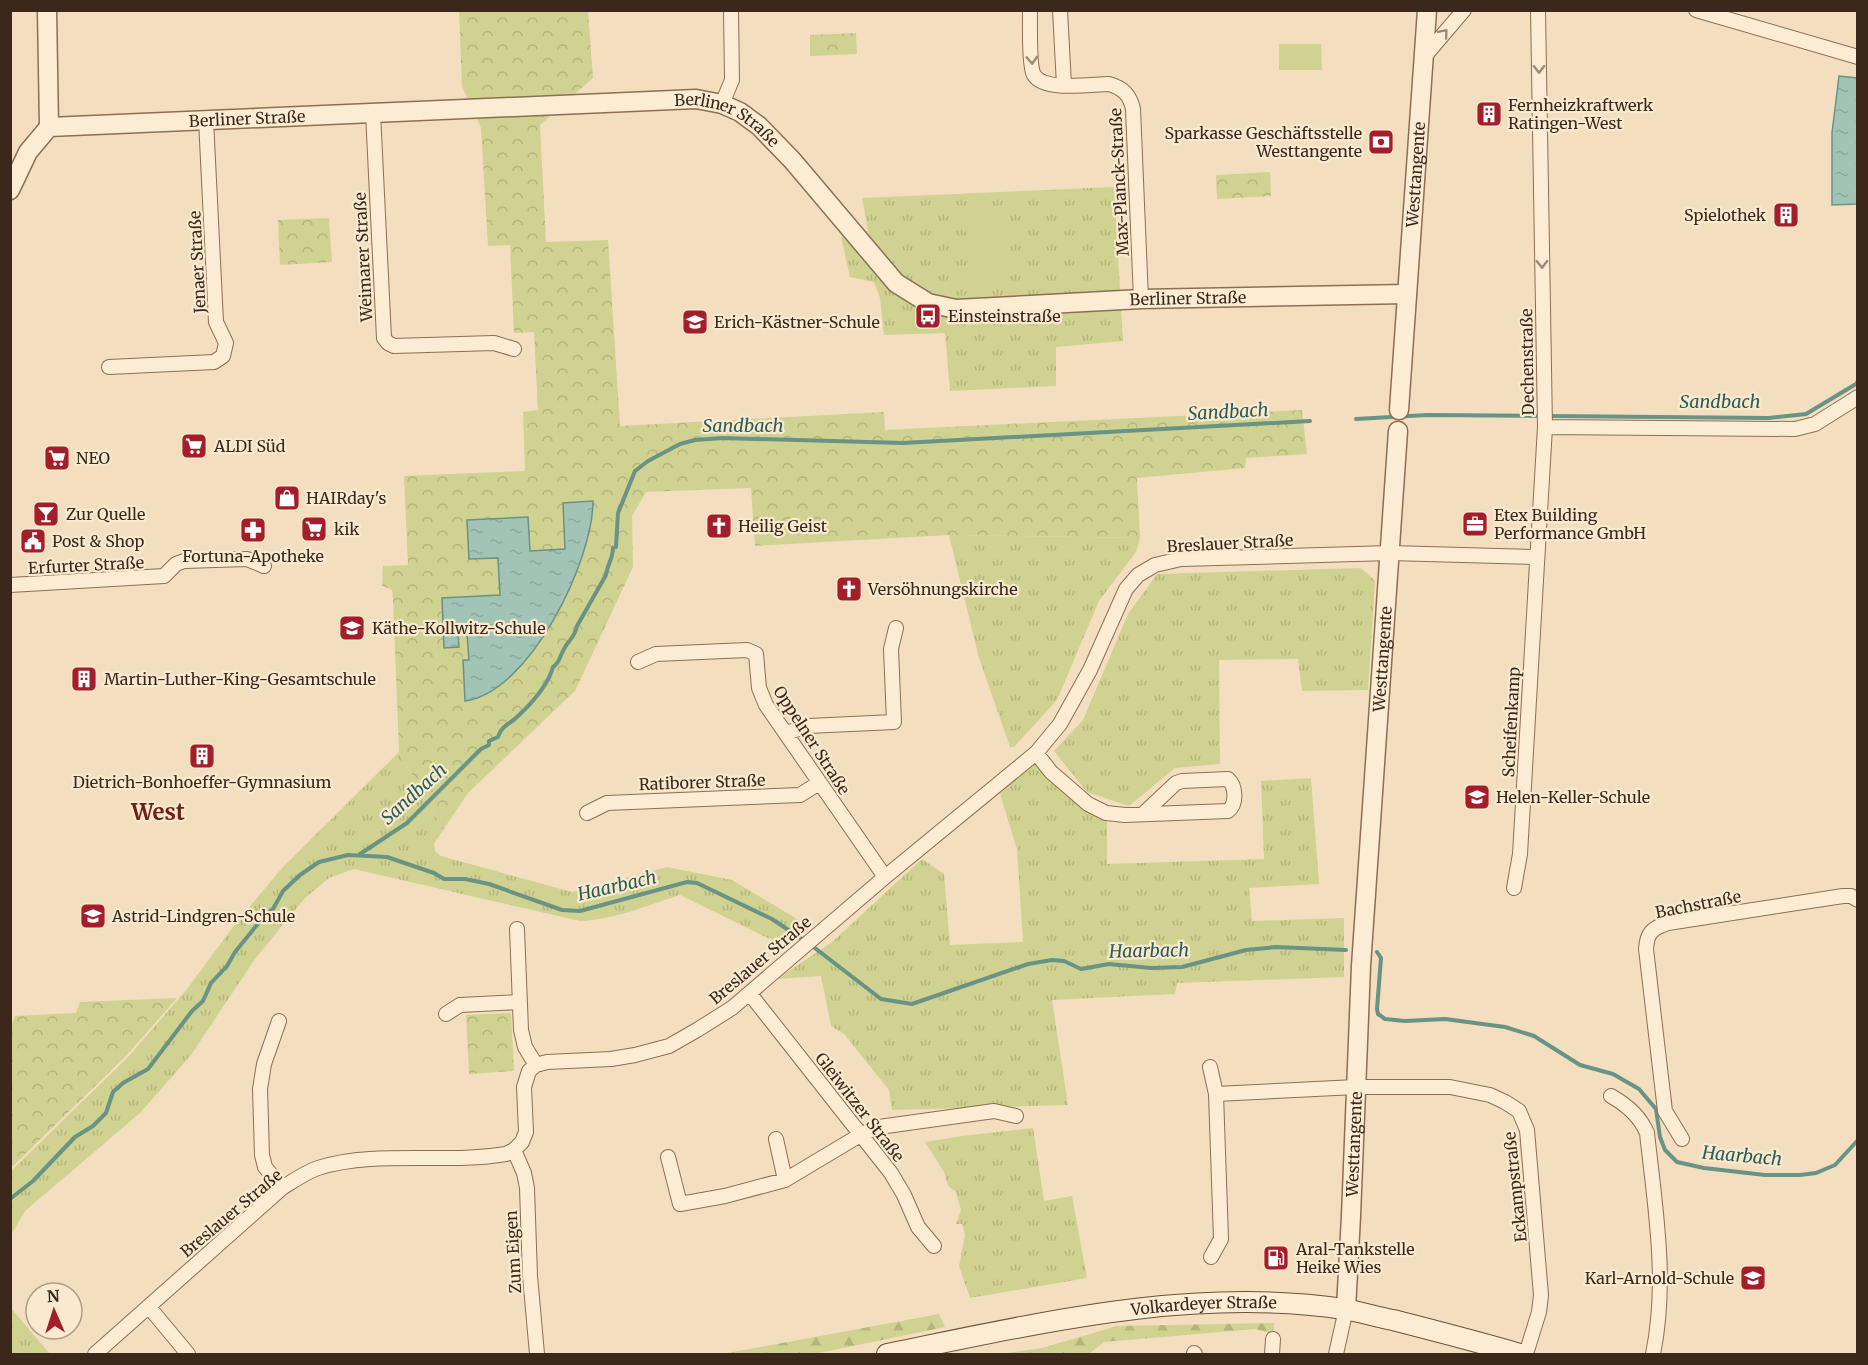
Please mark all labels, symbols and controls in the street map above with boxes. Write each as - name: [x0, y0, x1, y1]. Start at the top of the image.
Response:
- one-way arrow: [1436, 29, 1447, 40]
- one-way arrow: [1026, 55, 1039, 64]
- one-way arrow: [1533, 64, 1545, 73]
- street label: Berliner Straße: [674, 89, 784, 151]
- place label: Fernheizkraftwerk Ratingen-West: [1508, 95, 1654, 133]
- building icon: Fernheizkraftwerk Ratingen-West: [1474, 99, 1504, 129]
- street label: Berliner Straße: [188, 106, 306, 131]
- street label: Max-Planck-Straße: [1105, 108, 1133, 256]
- street label: Westtangente: [1402, 121, 1429, 229]
- place label: Sparkasse Geschäftsstelle Westtangente: [1165, 123, 1362, 161]
- bank icon: Sparkasse Geschäftsstelle Westtangente: [1366, 127, 1396, 157]
- street label: Weimarer Straße: [350, 192, 376, 323]
- building icon: Spielothek: [1771, 200, 1801, 230]
- place label: Spielothek: [1684, 205, 1767, 225]
- street label: Jenaer Straße: [184, 210, 210, 315]
- one-way arrow: [1536, 259, 1548, 268]
- street label: Berliner Straße: [1129, 287, 1246, 310]
- bus stop icon: Einsteinstraße: [913, 301, 943, 331]
- place label: Einsteinstraße: [948, 306, 1061, 326]
- school or university icon: Erich-Kästner-Schule: [680, 307, 710, 337]
- street label: Dechenstraße: [1516, 308, 1538, 416]
- place label: Erich-Kästner-Schule: [714, 312, 880, 332]
- water label: Sandbach: [1680, 390, 1760, 413]
- water label: Sandbach: [1187, 398, 1269, 425]
- water label: Sandbach: [703, 414, 783, 437]
- supermarket icon: ALDI Süd: [179, 431, 209, 461]
- place label: ALDI Süd: [213, 436, 286, 456]
- supermarket icon: NEO: [42, 443, 72, 473]
- place label: NEO: [76, 448, 111, 468]
- shop icon: HAIRday's: [272, 483, 302, 513]
- place label: HAIRday's: [306, 488, 386, 508]
- bar icon: Zur Quelle: [31, 499, 61, 529]
- place label: Zur Quelle: [66, 504, 145, 524]
- place label: Etex Building Performance GmbH: [1494, 505, 1646, 543]
- office icon: Etex Building Performance GmbH: [1460, 509, 1490, 539]
- church icon: Heilig Geist: [704, 511, 734, 541]
- supermarket icon: kik: [299, 514, 329, 544]
- pharmacy icon: Fortuna-Apotheke: [238, 515, 268, 545]
- place label: Heilig Geist: [738, 516, 828, 536]
- place label: kik: [334, 519, 360, 539]
- public building icon: Post & Shop: [18, 526, 48, 556]
- street label: Breslauer Straße: [1166, 530, 1294, 556]
- place label: Post & Shop: [52, 531, 144, 551]
- place label: Fortuna-Apotheke: [182, 546, 324, 566]
- street label: Erfurter Straße: [27, 552, 145, 578]
- church icon: Versöhnungskirche: [834, 574, 864, 604]
- place label: Versöhnungskirche: [867, 579, 1018, 599]
- street label: Westtangente: [1369, 606, 1396, 714]
- school or university icon: Käthe-Kollwitz-Schule: [337, 613, 367, 643]
- place label: Käthe-Kollwitz-Schule: [372, 618, 546, 638]
- building icon: Martin-Luther-King-Gesamtschule: [69, 664, 99, 694]
- street label: Scheifenkamp: [1498, 666, 1524, 778]
- place label: Martin-Luther-King-Gesamtschule: [104, 669, 376, 689]
- street label: Oppelner Straße: [769, 682, 855, 798]
- building icon: Dietrich-Bonhoeffer-Gymnasium: [187, 741, 217, 771]
- water label: Sandbach: [376, 758, 451, 829]
- street label: Ratiborer Straße: [638, 770, 766, 794]
- place label: Dietrich-Bonhoeffer-Gymnasium: [73, 772, 331, 792]
- school or university icon: Helen-Keller-Schule: [1462, 782, 1492, 812]
- place label: Helen-Keller-Schule: [1496, 787, 1650, 807]
- district label: West: [130, 798, 185, 826]
- water label: Haarbach: [574, 865, 659, 906]
- street label: Bachstraße: [1653, 886, 1743, 922]
- school or university icon: Astrid-Lindgren-Schule: [78, 901, 108, 931]
- place label: Astrid-Lindgren-Schule: [111, 906, 295, 926]
- street label: Breslauer Straße: [705, 912, 815, 1008]
- water label: Haarbach: [1108, 938, 1189, 963]
- street label: Gleiwitzer Straße: [811, 1048, 909, 1166]
- street label: Westtangente: [1342, 1091, 1366, 1198]
- street label: Eckampstraße: [1499, 1131, 1531, 1243]
- water label: Haarbach: [1700, 1140, 1783, 1170]
- street label: Breslauer Straße: [176, 1165, 286, 1261]
- street label: Zum Eigen: [501, 1210, 525, 1294]
- place label: Aral-Tankstelle Heike Wies: [1295, 1239, 1415, 1277]
- fuel station icon: Aral-Tankstelle Heike Wies: [1261, 1243, 1291, 1273]
- school or university icon: Karl-Arnold-Schule: [1738, 1263, 1768, 1293]
- place label: Karl-Arnold-Schule: [1585, 1268, 1734, 1288]
- north arrow: [24, 1281, 84, 1341]
- text: N: [46, 1286, 60, 1306]
- street label: Volkardeyer Straße: [1129, 1292, 1277, 1320]

